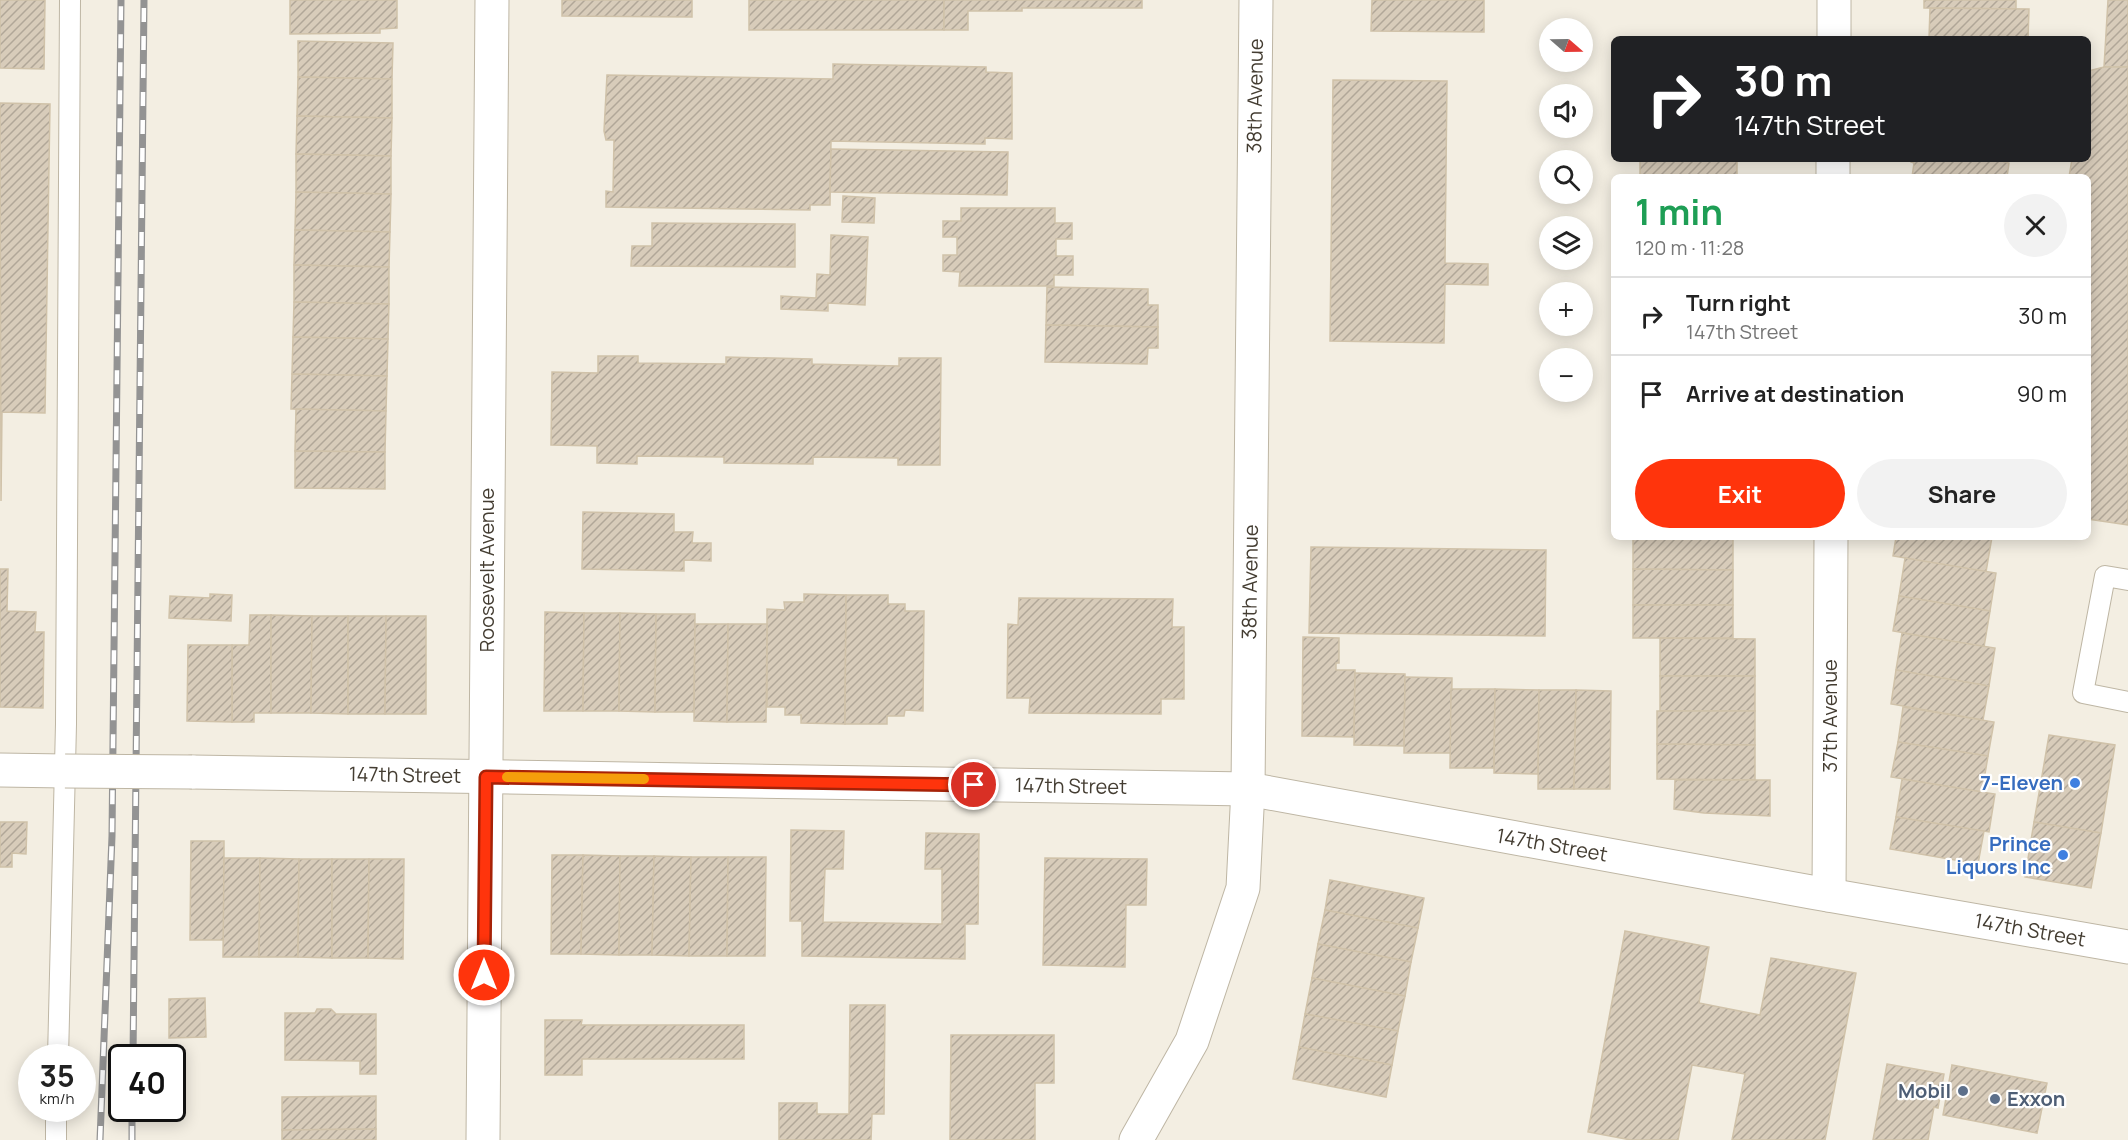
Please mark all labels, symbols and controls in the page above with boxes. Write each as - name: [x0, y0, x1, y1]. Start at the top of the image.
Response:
- north arrow: [1539, 18, 1593, 72]
- map controls: [1539, 18, 1593, 402]
- street label: 38th Avenue: [1240, 38, 1269, 154]
- text: 30 m: [1734, 51, 1832, 109]
- icon: right: [1635, 60, 1713, 138]
- button: sound: [1539, 84, 1593, 138]
- text: 147th Street: [1734, 106, 1886, 143]
- button: search: [1539, 150, 1593, 204]
- text: 1 min: [1635, 187, 1723, 236]
- button: close: [2004, 194, 2067, 257]
- button: layers: [1539, 216, 1593, 270]
- text: 120 m · 11:28: [1635, 234, 1744, 261]
- button: +: [1539, 282, 1593, 336]
- text: Turn right: [1686, 288, 1791, 318]
- icon: right: [1635, 300, 1668, 333]
- text: 30 m: [2018, 301, 2067, 331]
- text: 147th Street: [1686, 318, 1798, 345]
- button: −: [1539, 348, 1593, 402]
- icon: arrive: [1635, 378, 1668, 411]
- text: Arrive at destination: [1686, 379, 1904, 409]
- text: 90 m: [2017, 379, 2067, 409]
- button: Exit: [1635, 459, 1845, 528]
- button: Share: [1857, 459, 2067, 528]
- street label: Roosevelt Avenue: [473, 488, 500, 652]
- street label: 38th Avenue: [1235, 524, 1264, 640]
- street label: 37th Avenue: [1816, 659, 1843, 773]
- pin: [948, 759, 999, 810]
- street label: 147th Street: [349, 760, 461, 789]
- icon: arrive: [957, 768, 990, 801]
- place label: 7-Eleven: [1980, 769, 2063, 796]
- street label: 147th Street: [1015, 771, 1127, 800]
- marker: 7-Eleven: [2068, 776, 2082, 790]
- street label: 147th Street: [1494, 821, 1610, 868]
- place label: Prince Liquors Inc: [1946, 830, 2051, 880]
- marker: Prince Liquors Inc: [2056, 848, 2070, 862]
- street label: 147th Street: [1972, 906, 2088, 953]
- position arrow: [452, 943, 516, 1007]
- speed limit sign: 40: [108, 1044, 186, 1122]
- text: 35: [39, 1055, 75, 1096]
- place label: Mobil: [1898, 1077, 1951, 1104]
- marker: Mobil: [1956, 1084, 1970, 1098]
- place label: Exxon: [2007, 1085, 2065, 1112]
- text: km/h: [40, 1088, 74, 1109]
- marker: Exxon: [1988, 1092, 2002, 1106]

